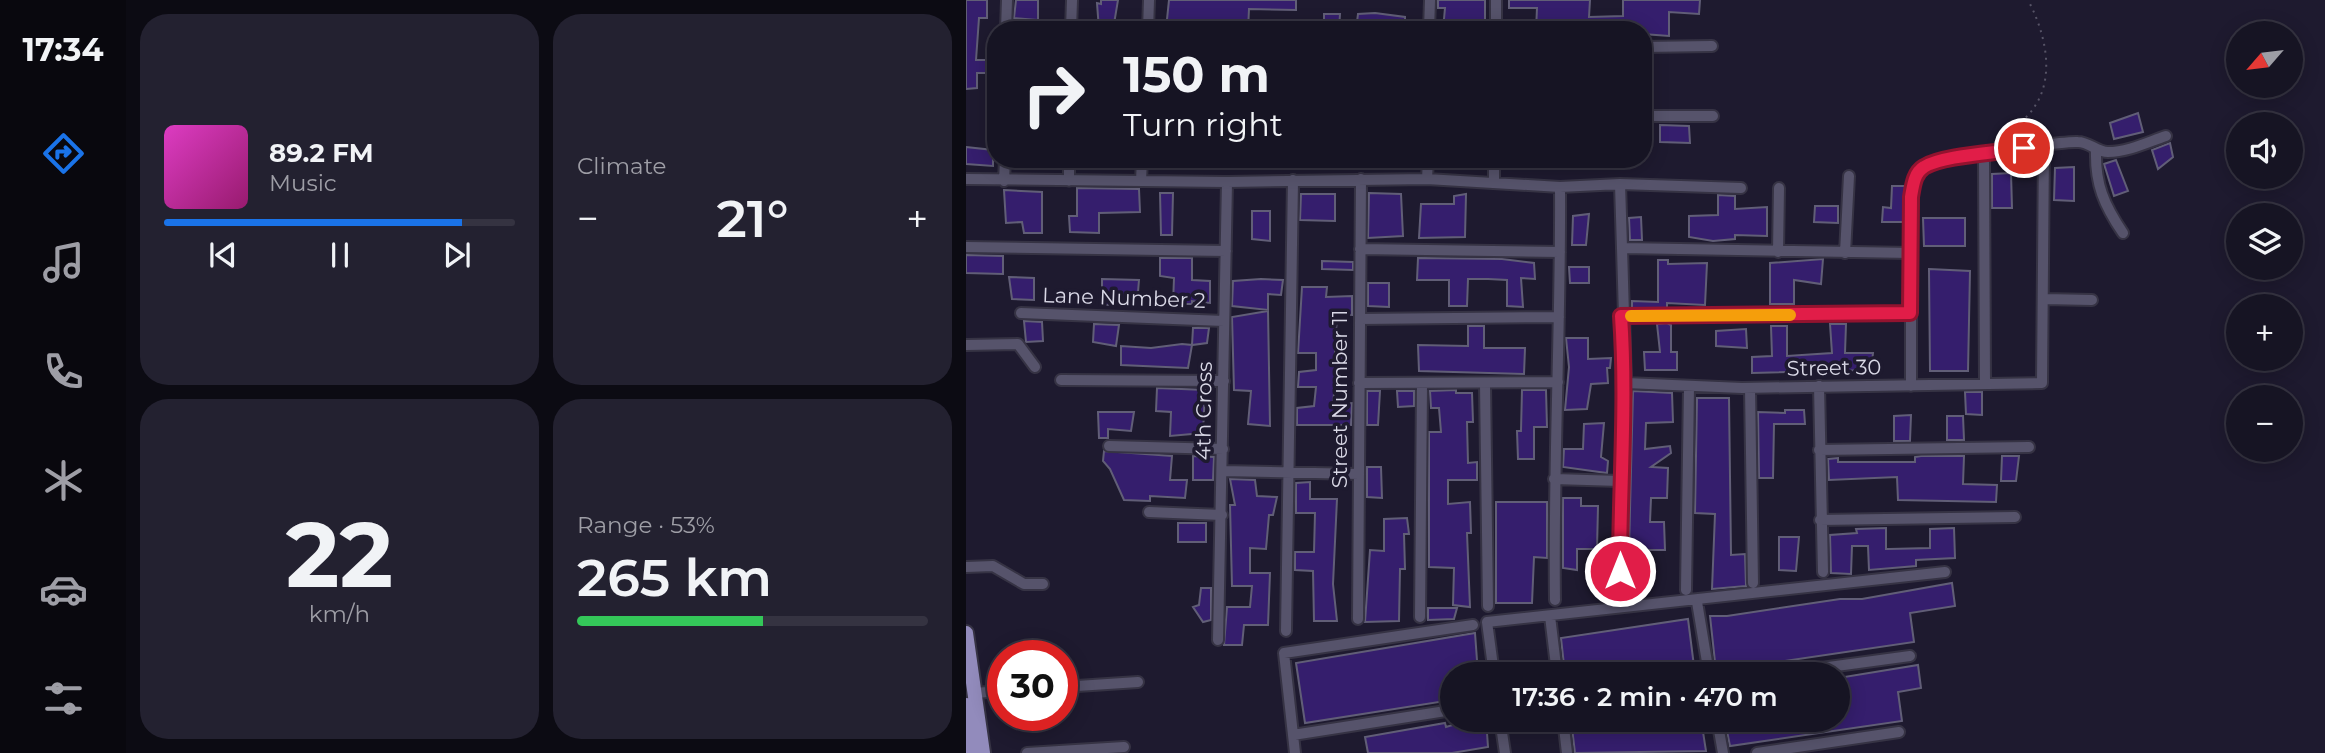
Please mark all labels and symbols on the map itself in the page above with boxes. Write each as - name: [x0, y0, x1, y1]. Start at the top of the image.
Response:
- north arrow: [2226, 21, 2303, 98]
- pin: [1994, 118, 2054, 178]
- street label: Lane Number 2: [1042, 282, 1206, 313]
- street label: Street Number 11: [1327, 310, 1352, 488]
- street label: Street 30: [1786, 354, 1882, 381]
- street label: 4th Cross: [1190, 361, 1217, 461]
- position arrow: [1583, 534, 1657, 608]
- speed limit sign: 30: [987, 640, 1078, 731]

